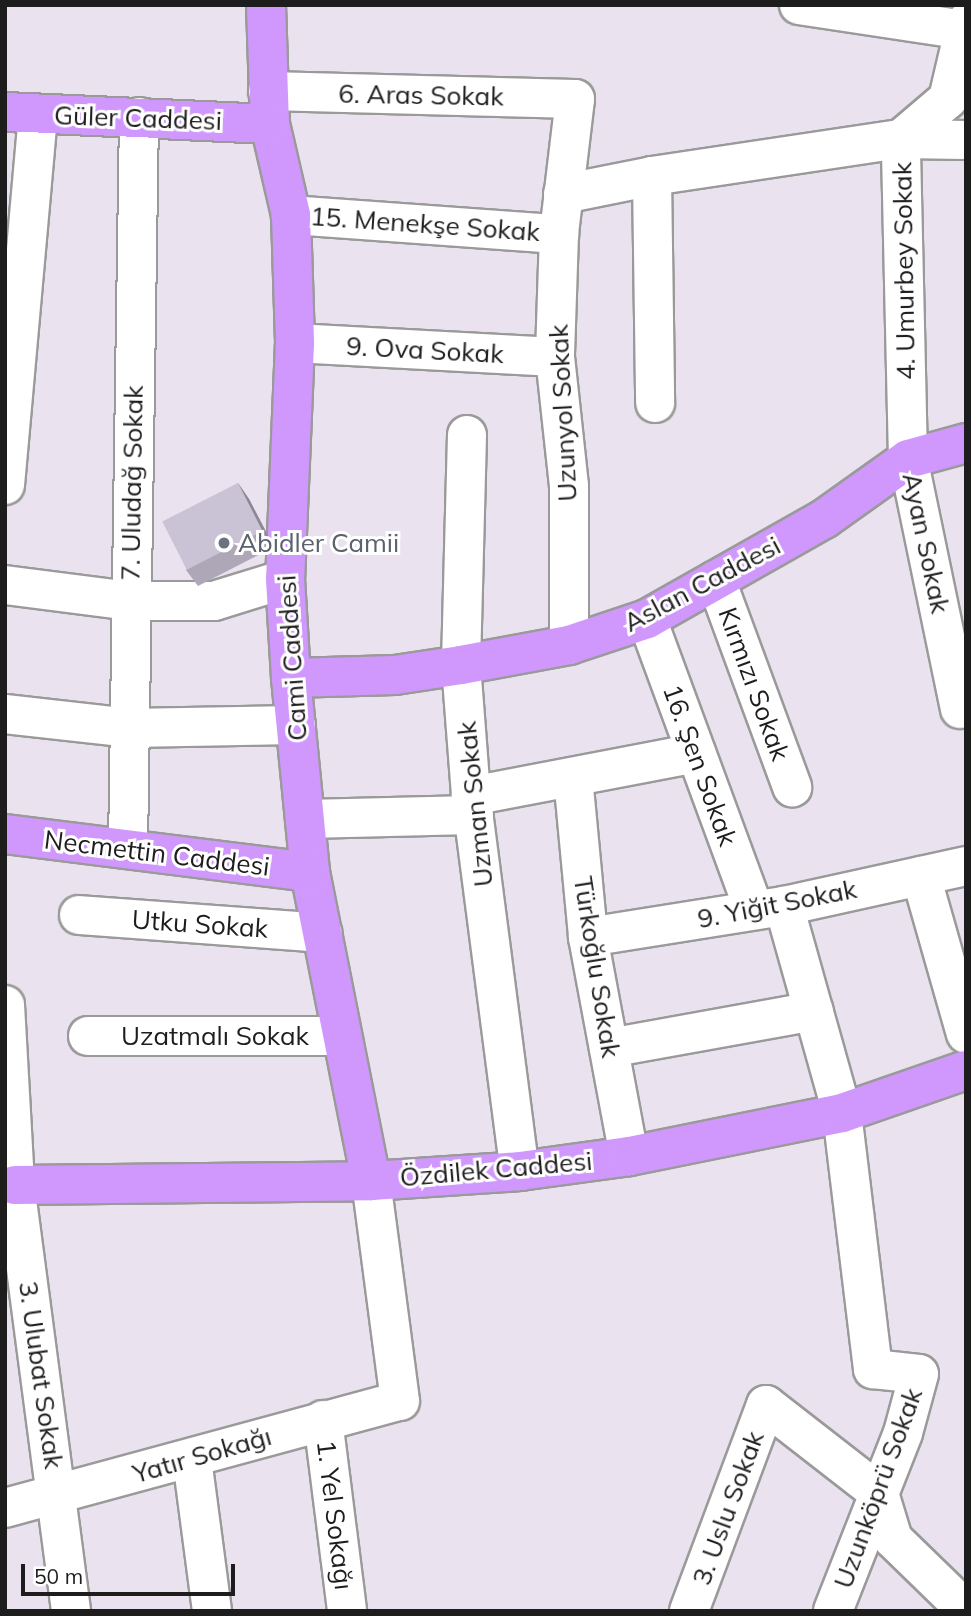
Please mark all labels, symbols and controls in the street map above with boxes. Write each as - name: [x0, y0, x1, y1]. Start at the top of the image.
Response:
- street label: 6. Aras Sokak: [338, 78, 504, 112]
- street label: Güler Caddesi: [54, 99, 222, 137]
- street label: 4. Umurbey Sokak: [886, 162, 922, 380]
- street label: 15. Menekşe Sokak: [309, 200, 541, 248]
- street label: Uzunyol Sokak: [543, 324, 583, 502]
- street label: 9. Ova Sokak: [345, 330, 505, 370]
- street label: 7. Uludağ Sokak: [115, 385, 149, 581]
- street label: Ayan Sokak: [896, 470, 956, 616]
- place label: Abidler Camii: [238, 527, 399, 559]
- street label: Aslan Caddesi: [618, 530, 786, 638]
- marker: Abidler Camii: [216, 535, 232, 551]
- street label: Cami Caddesi: [271, 574, 313, 742]
- street label: Kırmızı Sokak: [712, 603, 796, 765]
- street label: 16. Şen Sokak: [656, 680, 744, 850]
- street label: Uzman Sokak: [451, 720, 499, 888]
- street label: Necmettin Caddesi: [43, 824, 271, 882]
- street label: 9. Yiğit Sokak: [695, 873, 859, 935]
- street label: Türkoğlu Sokak: [567, 874, 627, 1060]
- street label: Utku Sokak: [131, 904, 269, 944]
- street label: Uzatmalı Sokak: [121, 1020, 309, 1052]
- street label: Özdilek Caddesi: [399, 1145, 593, 1193]
- street label: 3. Ulubat Sokak: [12, 1279, 70, 1471]
- street label: Uzunköprü Sokak: [827, 1384, 929, 1592]
- street label: Yatır Sokağı: [129, 1420, 275, 1490]
- street label: 3. Uslu Sokak: [686, 1427, 770, 1589]
- street label: 1. Yel Sokağı: [310, 1438, 360, 1592]
- scale bar: [24, 1550, 238, 1594]
- text: 50 m: [34, 1563, 83, 1589]

